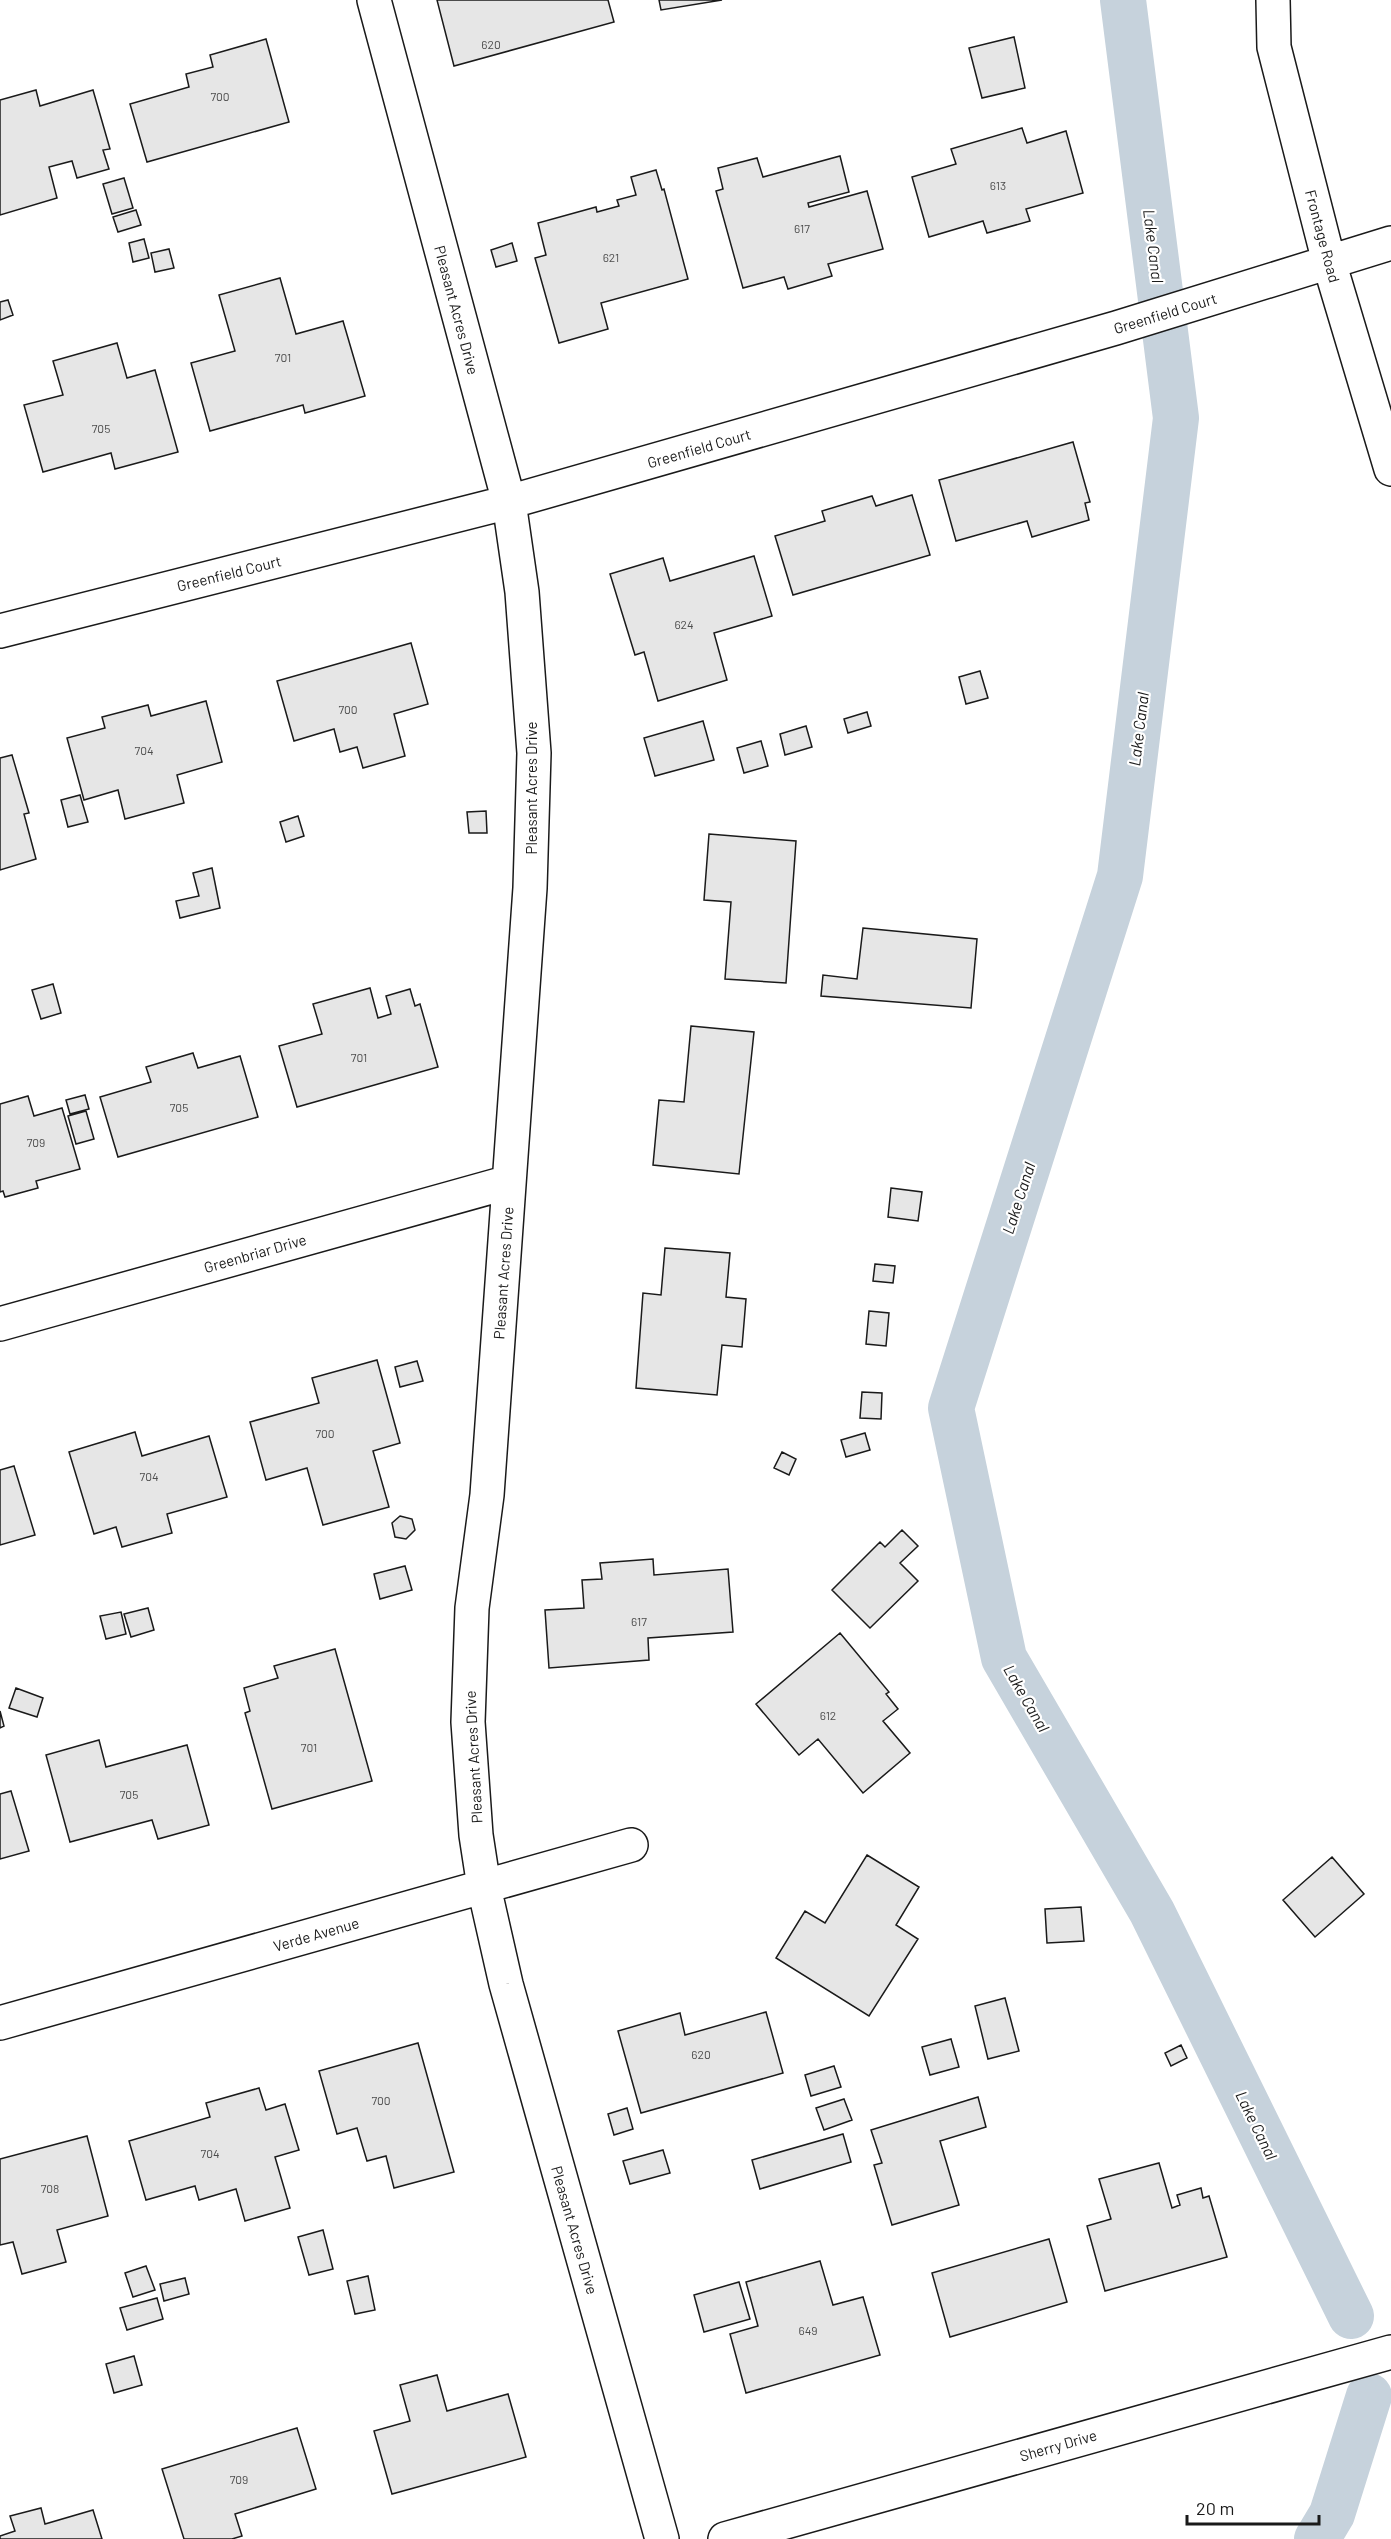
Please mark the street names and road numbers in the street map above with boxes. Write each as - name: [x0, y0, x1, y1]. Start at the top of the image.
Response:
- street label: Frontage Road: [1302, 188, 1344, 284]
- street label: Pleasant Acres Drive: [431, 243, 483, 377]
- street label: Greenfield Court: [1111, 289, 1219, 337]
- street label: Greenfield Court: [645, 425, 753, 471]
- street label: Greenfield Court: [175, 551, 283, 595]
- street label: Pleasant Acres Drive: [522, 722, 540, 854]
- street label: Pleasant Acres Drive: [489, 1206, 517, 1340]
- street label: Greenbriar Drive: [202, 1230, 308, 1276]
- street label: Pleasant Acres Drive: [461, 1690, 485, 1824]
- street label: Verde Avenue: [271, 1913, 361, 1955]
- street label: Pleasant Acres Drive: [548, 2164, 602, 2296]
- street label: Sherry Drive: [1017, 2425, 1099, 2465]

